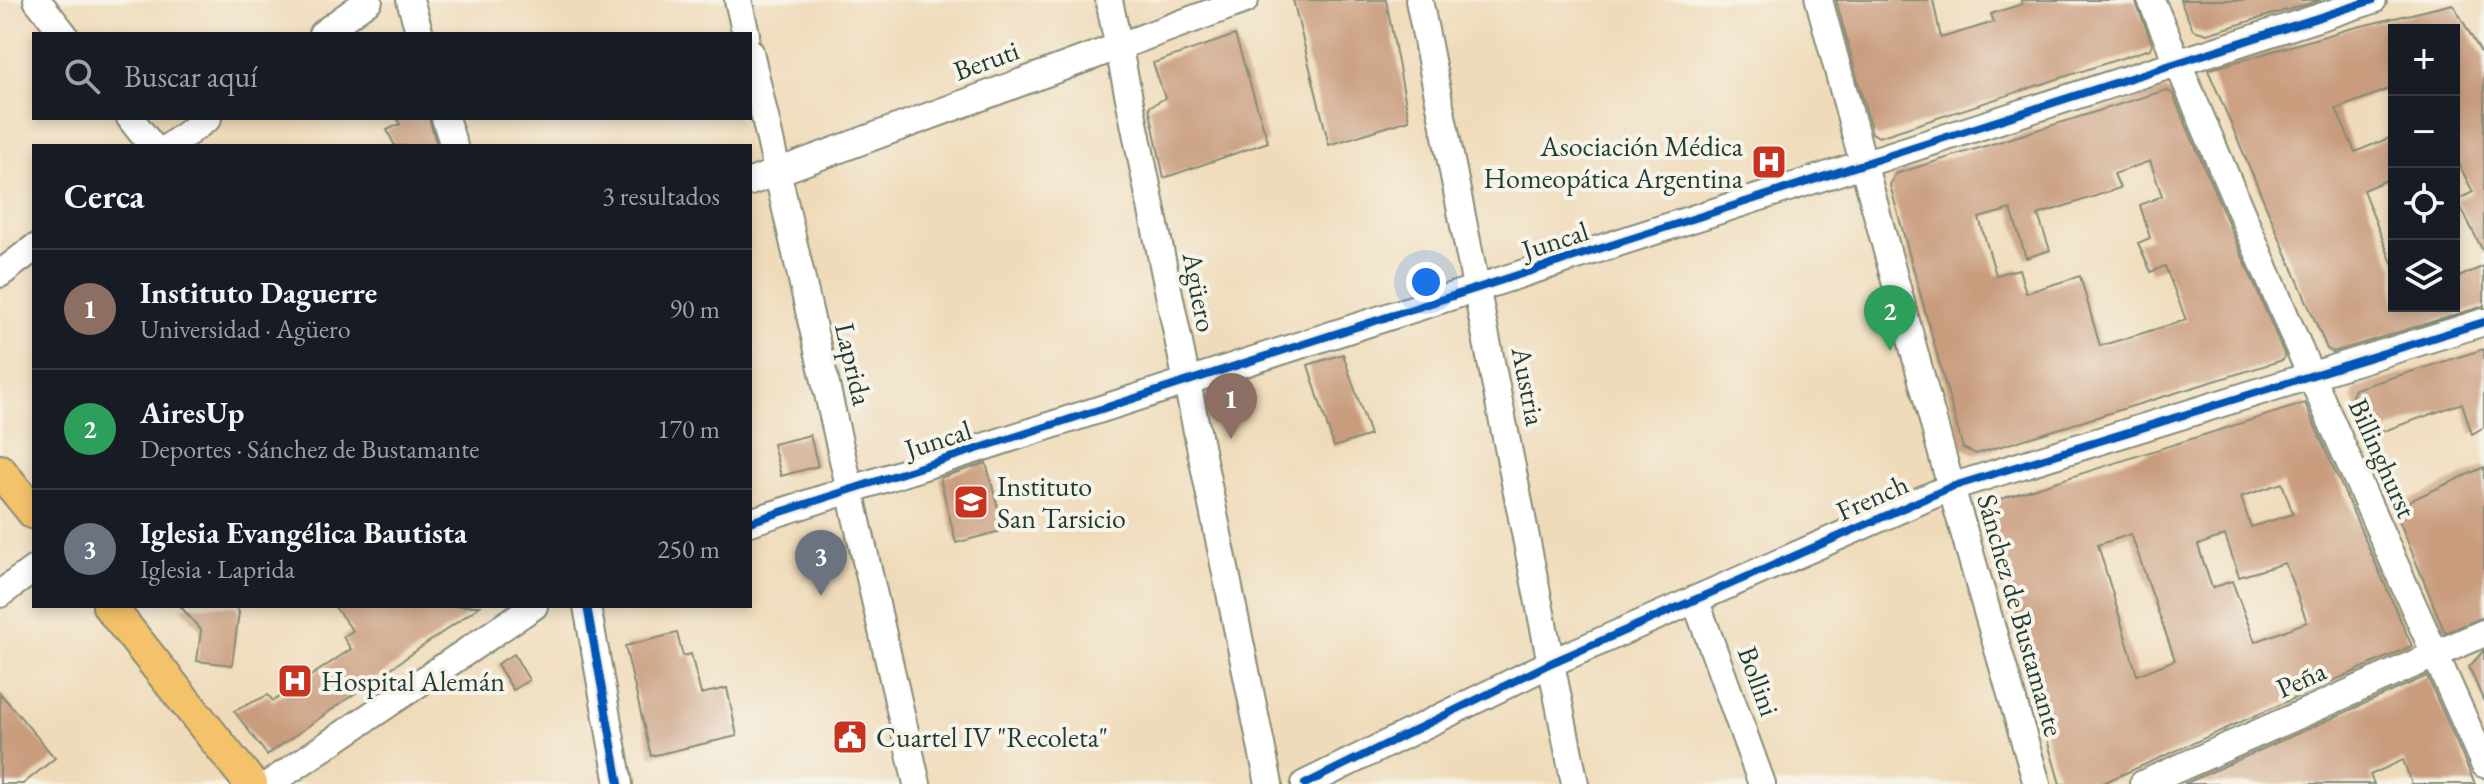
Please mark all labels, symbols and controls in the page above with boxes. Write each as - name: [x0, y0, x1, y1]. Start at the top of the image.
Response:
- map controls: [2388, 24, 2460, 312]
- button: +: [2388, 24, 2460, 96]
- search box: [32, 32, 752, 120]
- street label: Beruti: [948, 32, 1024, 88]
- icon: search: [60, 54, 104, 98]
- text: Buscar aquí: [124, 57, 258, 96]
- button: −: [2388, 96, 2460, 168]
- place label: Asociación Médica Homeopática Argentina: [1483, 128, 1744, 196]
- hospital icon: Asociación Médica Homeopática Argentina: [1750, 143, 1788, 181]
- button: locate: [2388, 168, 2460, 240]
- text: Cerca: [64, 174, 144, 218]
- text: 3 resultados: [602, 179, 720, 213]
- street label: Juncal: [1515, 212, 1593, 268]
- button: layers: [2388, 240, 2460, 312]
- street label: Agüero: [1174, 248, 1225, 335]
- your location: [1406, 262, 1446, 302]
- text: Instituto Daguerre: [140, 273, 377, 312]
- pin: 2: [1864, 285, 1916, 351]
- text: 1: [83, 292, 97, 326]
- text: 90 m: [670, 292, 720, 326]
- text: Universidad · Agüero: [140, 312, 351, 346]
- street label: Laprida: [827, 319, 881, 410]
- street label: Austria: [1504, 343, 1554, 429]
- pin: 1: [1205, 373, 1257, 439]
- text: AiresUp: [140, 393, 244, 432]
- street label: Billinghurst: [2341, 393, 2425, 523]
- street label: Juncal: [898, 411, 976, 467]
- text: 2: [83, 412, 97, 446]
- text: 170 m: [657, 412, 720, 446]
- text: Deportes · Sánchez de Bustamante: [140, 432, 479, 466]
- street label: French: [1830, 465, 1914, 529]
- place label: Instituto San Tarsicio: [997, 468, 1126, 536]
- school or university icon: Instituto San Tarsicio: [952, 483, 990, 521]
- street label: Sánchez de Bustamante: [1969, 490, 2073, 740]
- text: Iglesia Evangélica Bautista: [140, 513, 467, 552]
- pin: 3: [795, 530, 847, 596]
- text: 3: [83, 532, 97, 566]
- text: 250 m: [657, 532, 720, 566]
- text: Iglesia · Laprida: [140, 552, 295, 586]
- street label: Bollini: [1730, 641, 1788, 721]
- street label: Peña: [2270, 652, 2332, 706]
- hospital icon: Hospital Alemán: [276, 662, 314, 700]
- place label: Hospital Alemán: [321, 663, 505, 699]
- public building icon: Cuartel IV "Recoleta": [831, 718, 869, 756]
- place label: Cuartel IV "Recoleta": [876, 719, 1108, 755]

